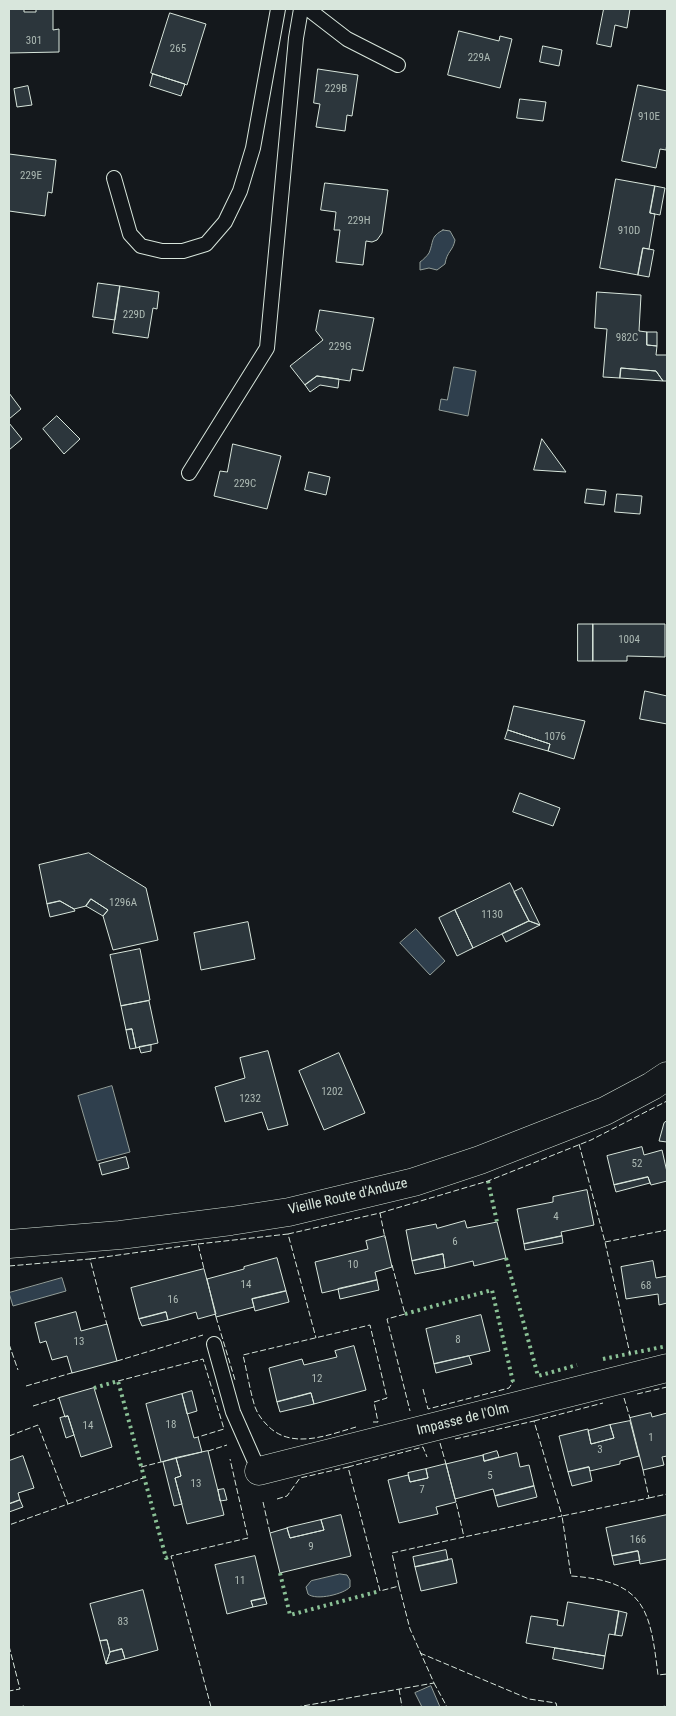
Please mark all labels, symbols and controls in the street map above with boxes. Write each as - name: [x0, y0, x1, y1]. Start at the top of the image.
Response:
- house number: 301: [26, 34, 42, 48]
- house number: 265: [170, 42, 186, 56]
- house number: 229A: [468, 51, 490, 65]
- house number: 229B: [325, 82, 347, 96]
- house number: 910E: [638, 110, 660, 124]
- house number: 229E: [20, 169, 42, 183]
- house number: 229H: [347, 214, 371, 228]
- house number: 910D: [618, 224, 640, 238]
- house number: 229D: [123, 308, 145, 322]
- house number: 982C: [616, 331, 638, 345]
- house number: 229G: [329, 340, 351, 354]
- house number: 229C: [234, 477, 256, 491]
- house number: 1004: [618, 633, 640, 647]
- house number: 1076: [544, 730, 566, 744]
- house number: 1296A: [109, 896, 137, 910]
- house number: 1130: [481, 908, 503, 922]
- house number: 1202: [321, 1085, 343, 1099]
- house number: 1232: [239, 1092, 261, 1106]
- house number: 52: [632, 1157, 642, 1171]
- street label: Vieille Route d'Anduze: [287, 1175, 409, 1219]
- house number: 4: [553, 1210, 559, 1224]
- house number: 6: [452, 1235, 458, 1249]
- house number: 10: [348, 1258, 358, 1272]
- house number: 14: [241, 1278, 251, 1292]
- house number: 68: [641, 1279, 651, 1293]
- house number: 16: [168, 1293, 178, 1307]
- house number: 8: [455, 1333, 461, 1347]
- house number: 13: [74, 1335, 84, 1349]
- house number: 12: [312, 1372, 322, 1386]
- street label: Impasse de l'Olm: [415, 1400, 511, 1440]
- house number: 18: [166, 1418, 176, 1432]
- house number: 14: [83, 1419, 93, 1433]
- house number: 1: [648, 1431, 654, 1445]
- house number: 3: [597, 1443, 603, 1457]
- house number: 5: [487, 1469, 493, 1483]
- house number: 13: [191, 1477, 201, 1491]
- house number: 7: [419, 1483, 425, 1497]
- house number: 166: [630, 1533, 646, 1547]
- house number: 9: [308, 1540, 314, 1554]
- house number: 11: [235, 1574, 245, 1588]
- house number: 83: [118, 1615, 128, 1629]

